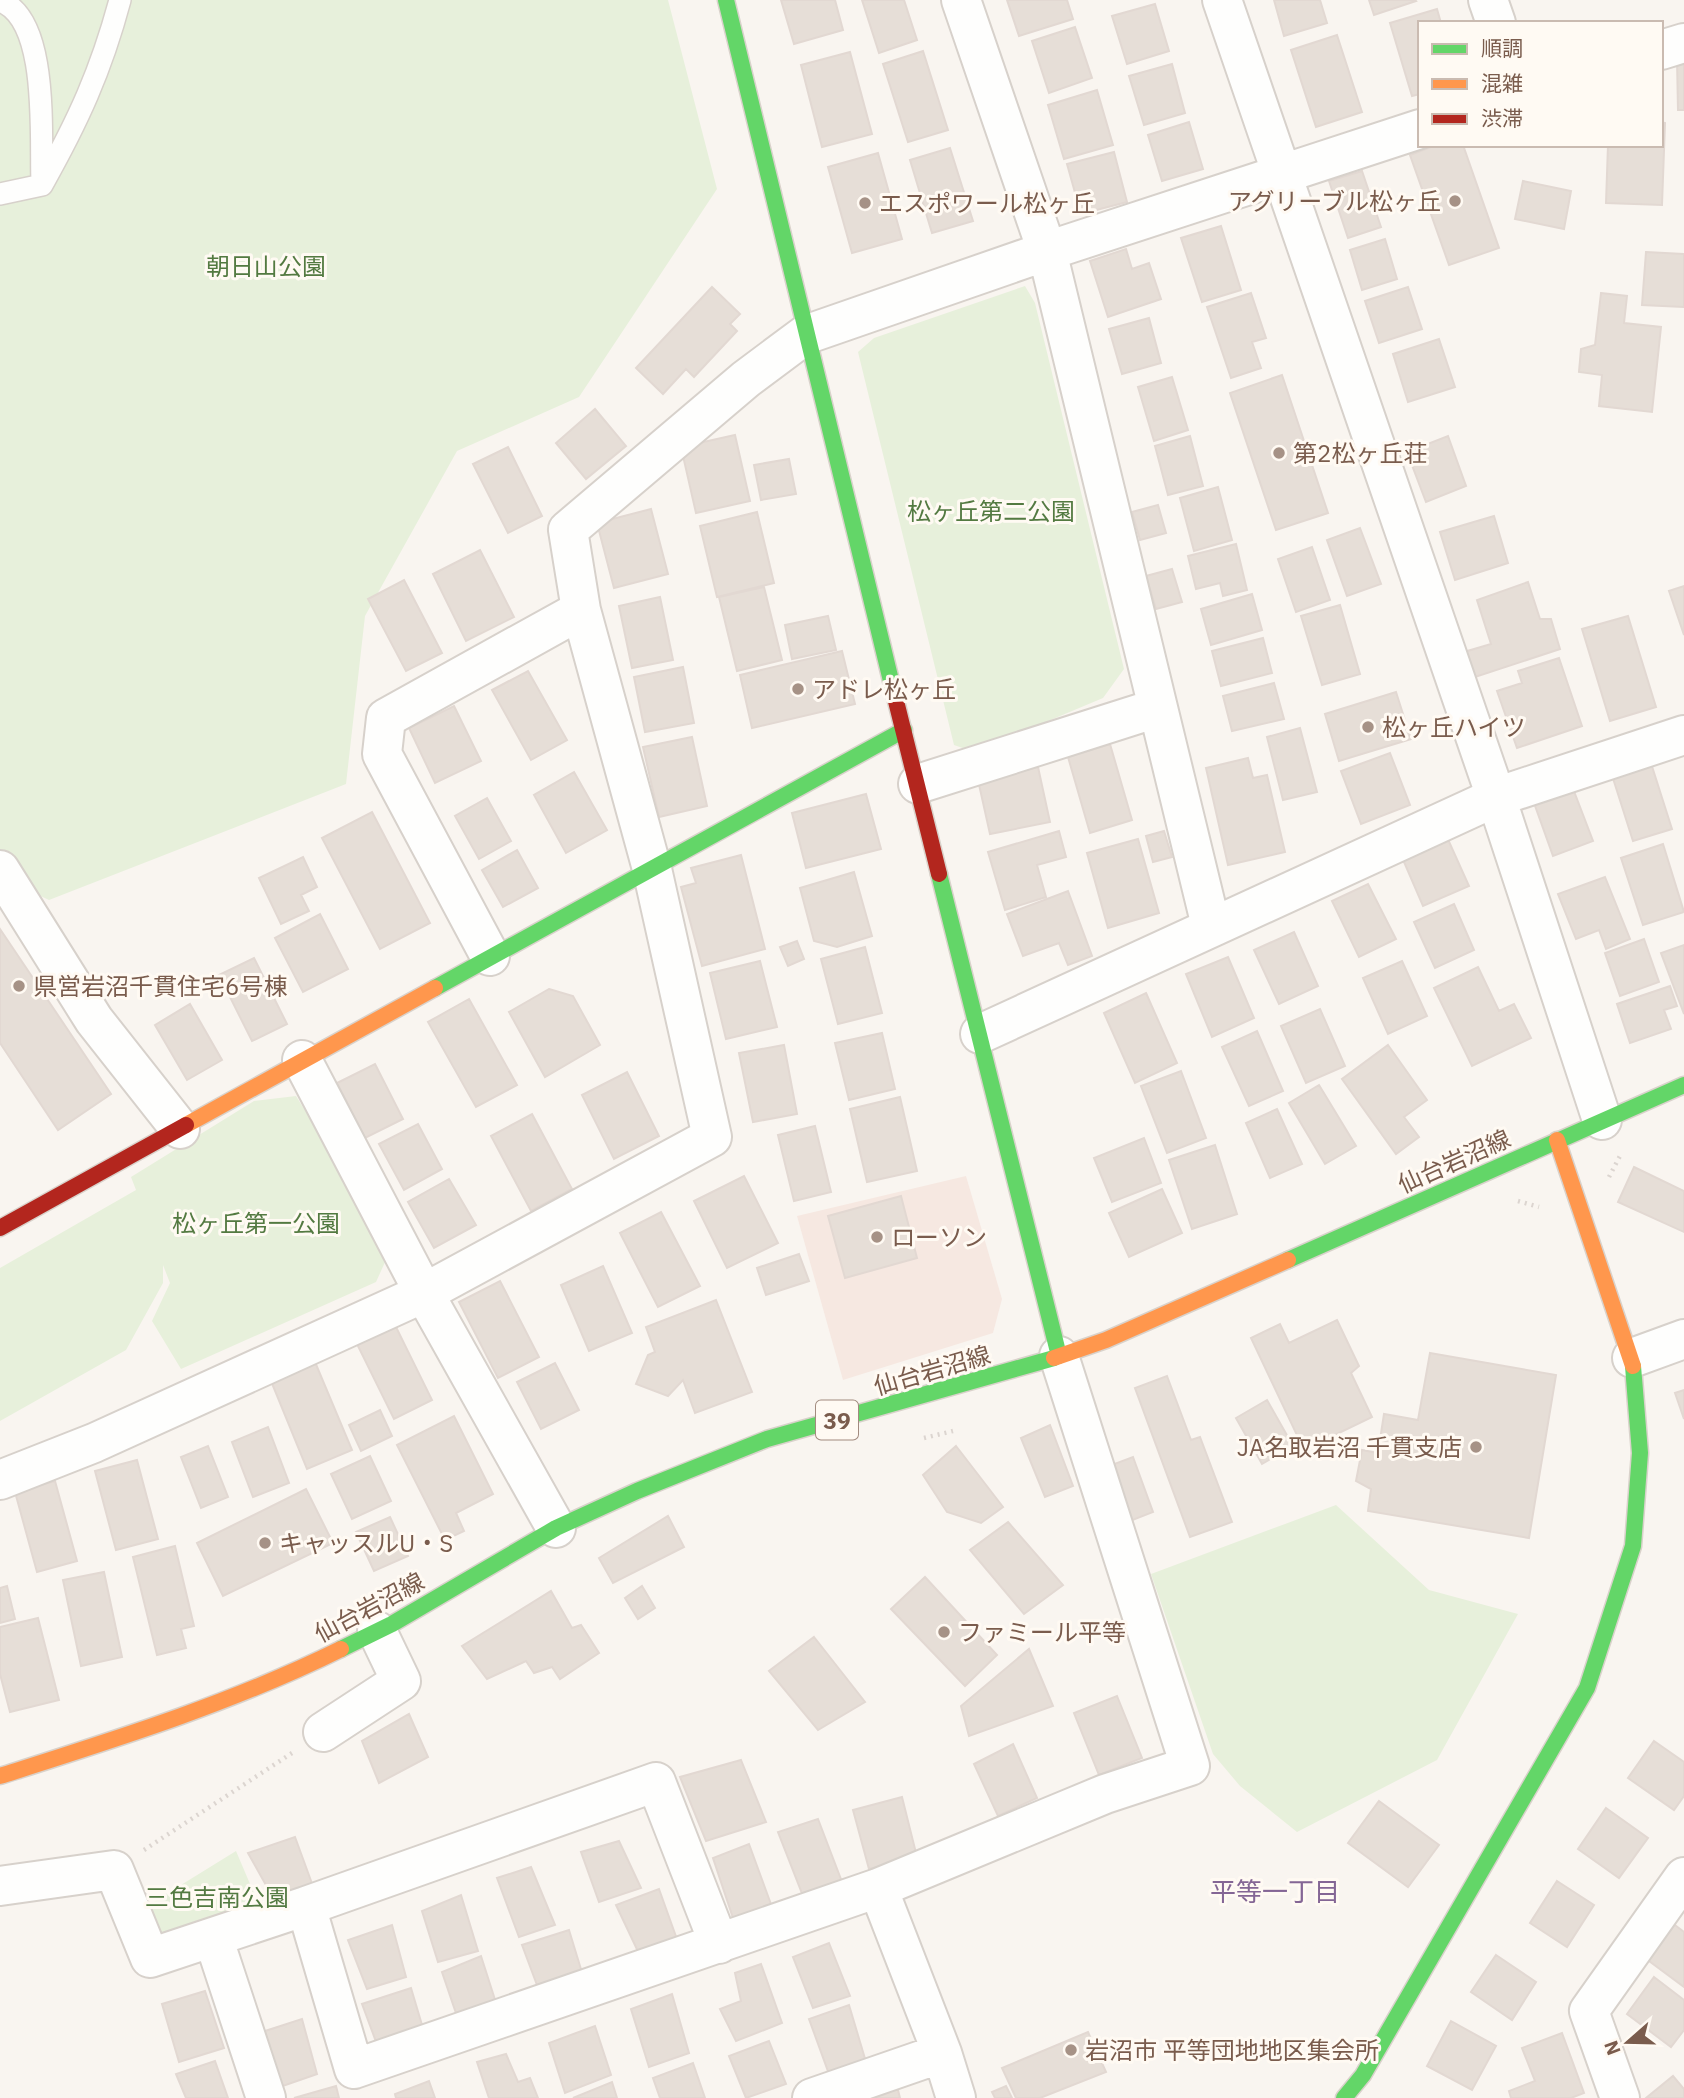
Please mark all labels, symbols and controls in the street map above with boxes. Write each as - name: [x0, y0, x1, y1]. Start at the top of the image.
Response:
- legend: [1418, 21, 1663, 147]
- text: 順調: [1481, 34, 1523, 62]
- text: 混雑: [1481, 69, 1523, 97]
- text: 渋滞: [1481, 104, 1523, 132]
- place label: アグリーブル松ヶ丘: [1228, 185, 1441, 217]
- place label: エスポワール松ヶ丘: [879, 187, 1095, 219]
- marker: アグリーブル松ヶ丘: [1447, 193, 1463, 209]
- marker: エスポワール松ヶ丘: [857, 195, 873, 211]
- park label: 朝日山公園: [206, 250, 326, 282]
- place label: 第2松ヶ丘荘: [1293, 437, 1427, 469]
- marker: 第2松ヶ丘荘: [1271, 445, 1287, 461]
- park label: 松ヶ丘第二公園: [907, 495, 1075, 527]
- place label: アドレ松ヶ丘: [812, 673, 956, 705]
- marker: アドレ松ヶ丘: [790, 681, 806, 697]
- place label: 松ヶ丘ハイツ: [1382, 711, 1526, 743]
- marker: 松ヶ丘ハイツ: [1360, 719, 1376, 735]
- place label: 県営岩沼千貫住宅6号棟: [33, 970, 287, 1002]
- marker: 県営岩沼千貫住宅6号棟: [11, 978, 27, 994]
- street label: 仙台岩沼線: [1393, 1122, 1515, 1200]
- park label: 松ヶ丘第一公園: [172, 1207, 340, 1239]
- place label: ローソン: [891, 1221, 987, 1253]
- marker: ローソン: [869, 1229, 885, 1245]
- street label: 仙台岩沼線: [870, 1338, 994, 1402]
- road number: 39: [816, 1400, 858, 1440]
- place label: JA名取岩沼 千貫支店: [1237, 1431, 1462, 1463]
- marker: JA名取岩沼 千貫支店: [1468, 1439, 1484, 1455]
- place label: キャッスルU・S: [279, 1527, 453, 1559]
- marker: キャッスルU・S: [257, 1535, 273, 1551]
- street label: 仙台岩沼線: [309, 1565, 429, 1649]
- place label: ファミール平等: [958, 1616, 1126, 1648]
- marker: ファミール平等: [936, 1624, 952, 1640]
- district label: 平等一丁目: [1210, 1874, 1340, 1908]
- park label: 三色吉南公園: [145, 1881, 289, 1913]
- north arrow: [1593, 2007, 1663, 2077]
- place label: 岩沼市 平等団地地区集会所: [1085, 2034, 1379, 2066]
- text: N: [1598, 2037, 1626, 2058]
- marker: 岩沼市 平等団地地区集会所: [1063, 2042, 1079, 2058]

